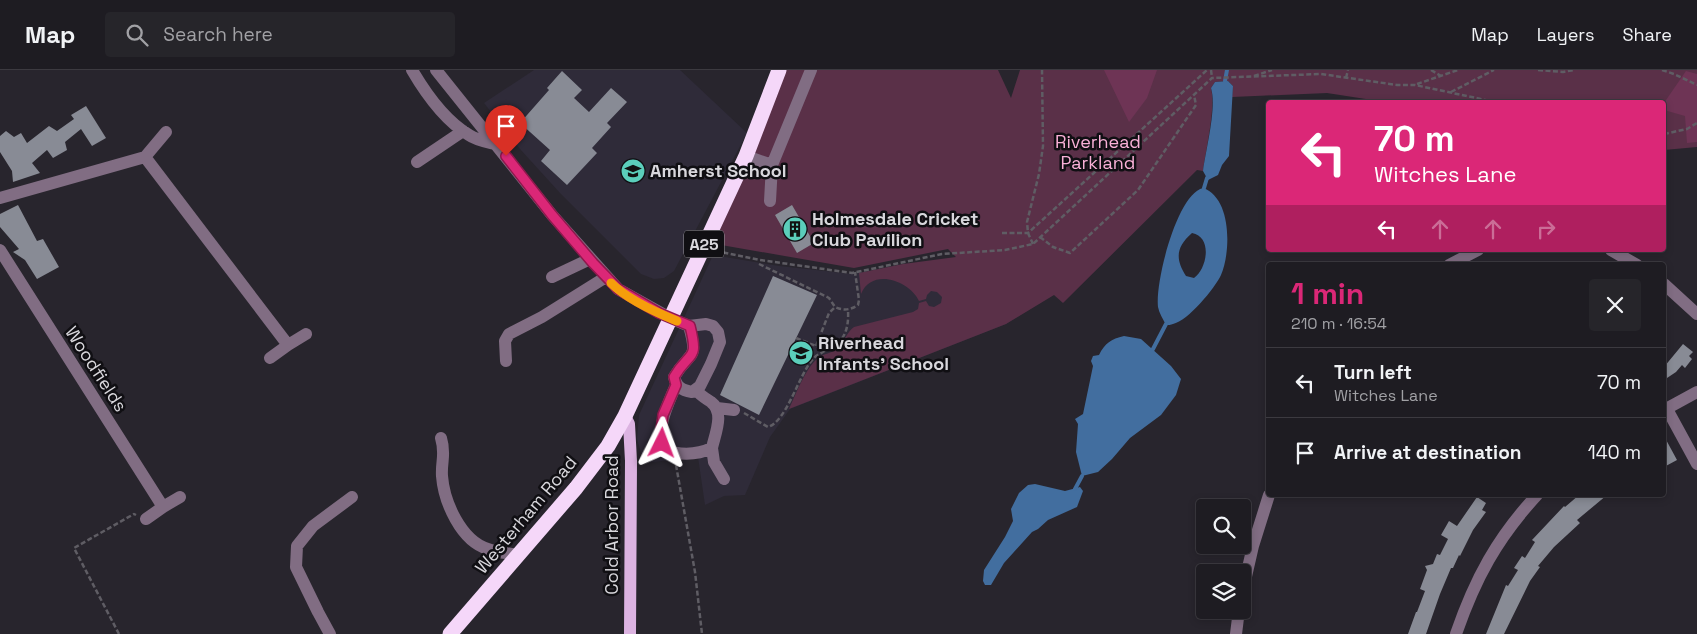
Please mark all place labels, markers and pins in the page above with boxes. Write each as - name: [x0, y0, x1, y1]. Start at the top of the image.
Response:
- pin: [485, 105, 527, 156]
- school or university icon: Amherst School: [620, 158, 646, 184]
- place label: Amherst School: [650, 159, 787, 182]
- place label: Holmesdale Cricket Club Pavilion: [812, 207, 978, 251]
- building icon: Holmesdale Cricket Club Pavilion: [782, 216, 808, 242]
- place label: Riverhead Infants' School: [818, 331, 949, 375]
- school or university icon: Riverhead Infants' School: [788, 340, 814, 366]

